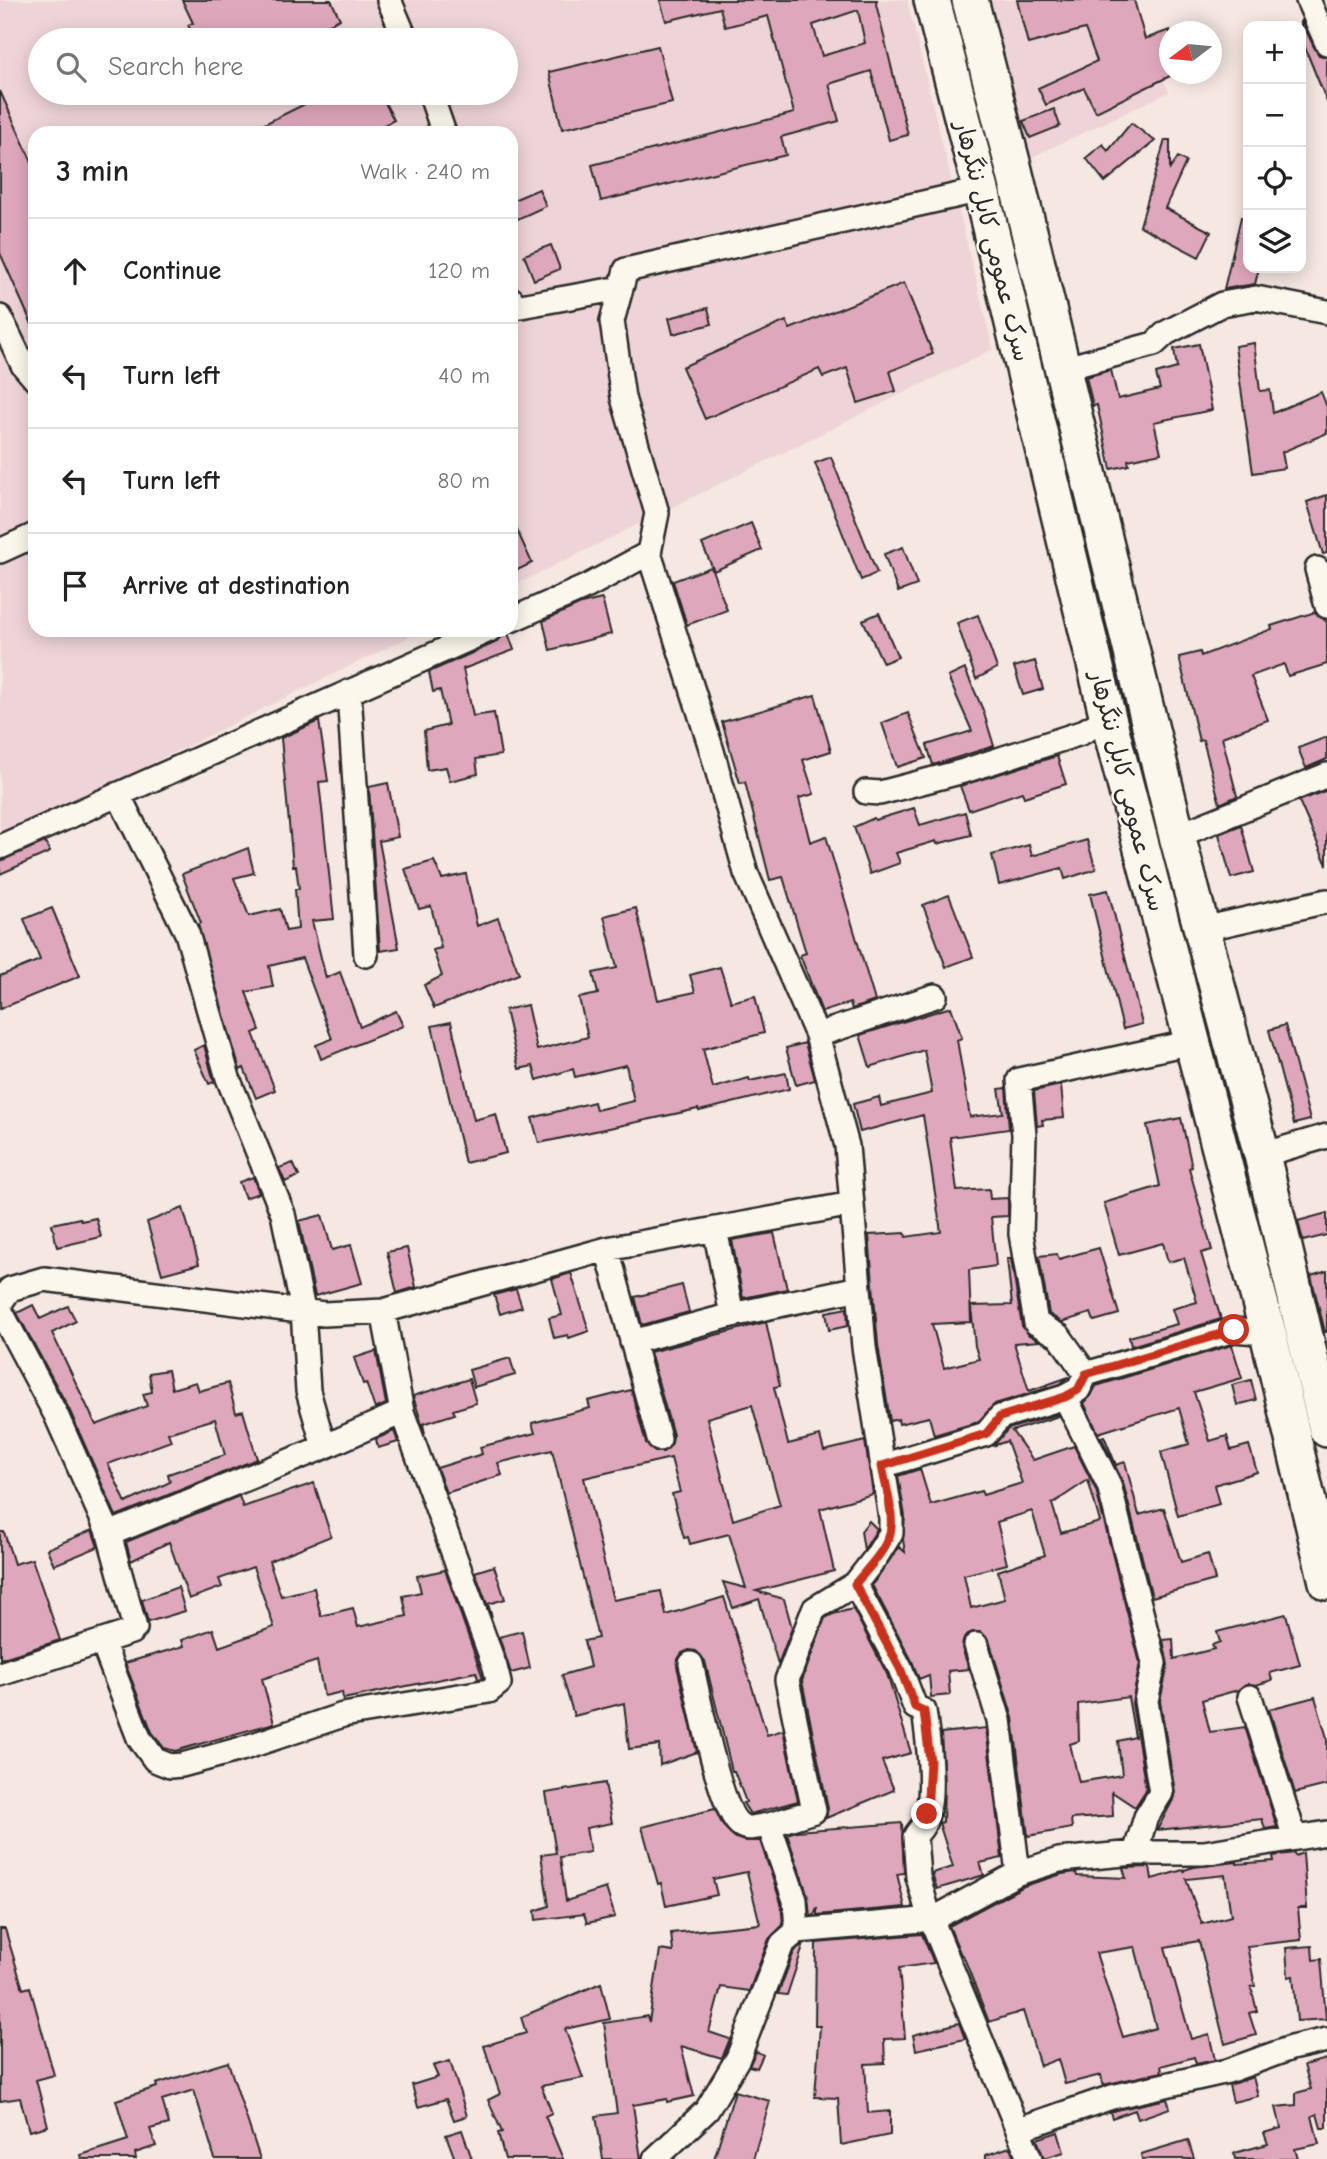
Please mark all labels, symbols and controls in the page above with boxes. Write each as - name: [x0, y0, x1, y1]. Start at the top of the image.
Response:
- north arrow: [1159, 21, 1222, 84]
- map controls: [1243, 21, 1306, 273]
- button: +: [1243, 21, 1306, 84]
- search box: [28, 28, 518, 105]
- icon: search: [52, 48, 90, 86]
- text: Search here: [108, 52, 243, 82]
- button: −: [1243, 84, 1306, 147]
- street label: سرک عمومی کابل ننگرهار: [948, 116, 1036, 364]
- button: locate: [1243, 147, 1306, 210]
- text: 3 min: [56, 154, 129, 189]
- text: Walk · 240 m: [360, 158, 490, 185]
- button: layers: [1243, 210, 1306, 273]
- icon: ahead: [56, 252, 94, 290]
- text: Continue: [123, 256, 221, 286]
- text: 120 m: [428, 257, 490, 284]
- icon: left: [56, 357, 94, 395]
- text: Turn left: [123, 361, 220, 391]
- text: 40 m: [438, 362, 490, 389]
- icon: left: [56, 462, 94, 500]
- text: Turn left: [123, 466, 220, 496]
- text: 80 m: [437, 467, 490, 494]
- icon: arrive: [56, 567, 94, 605]
- text: Arrive at destination: [123, 571, 350, 601]
- street label: سرک عمومی کابل ننگرهار: [1083, 666, 1171, 914]
- route start: [1218, 1314, 1249, 1345]
- route end: [911, 1798, 942, 1829]

